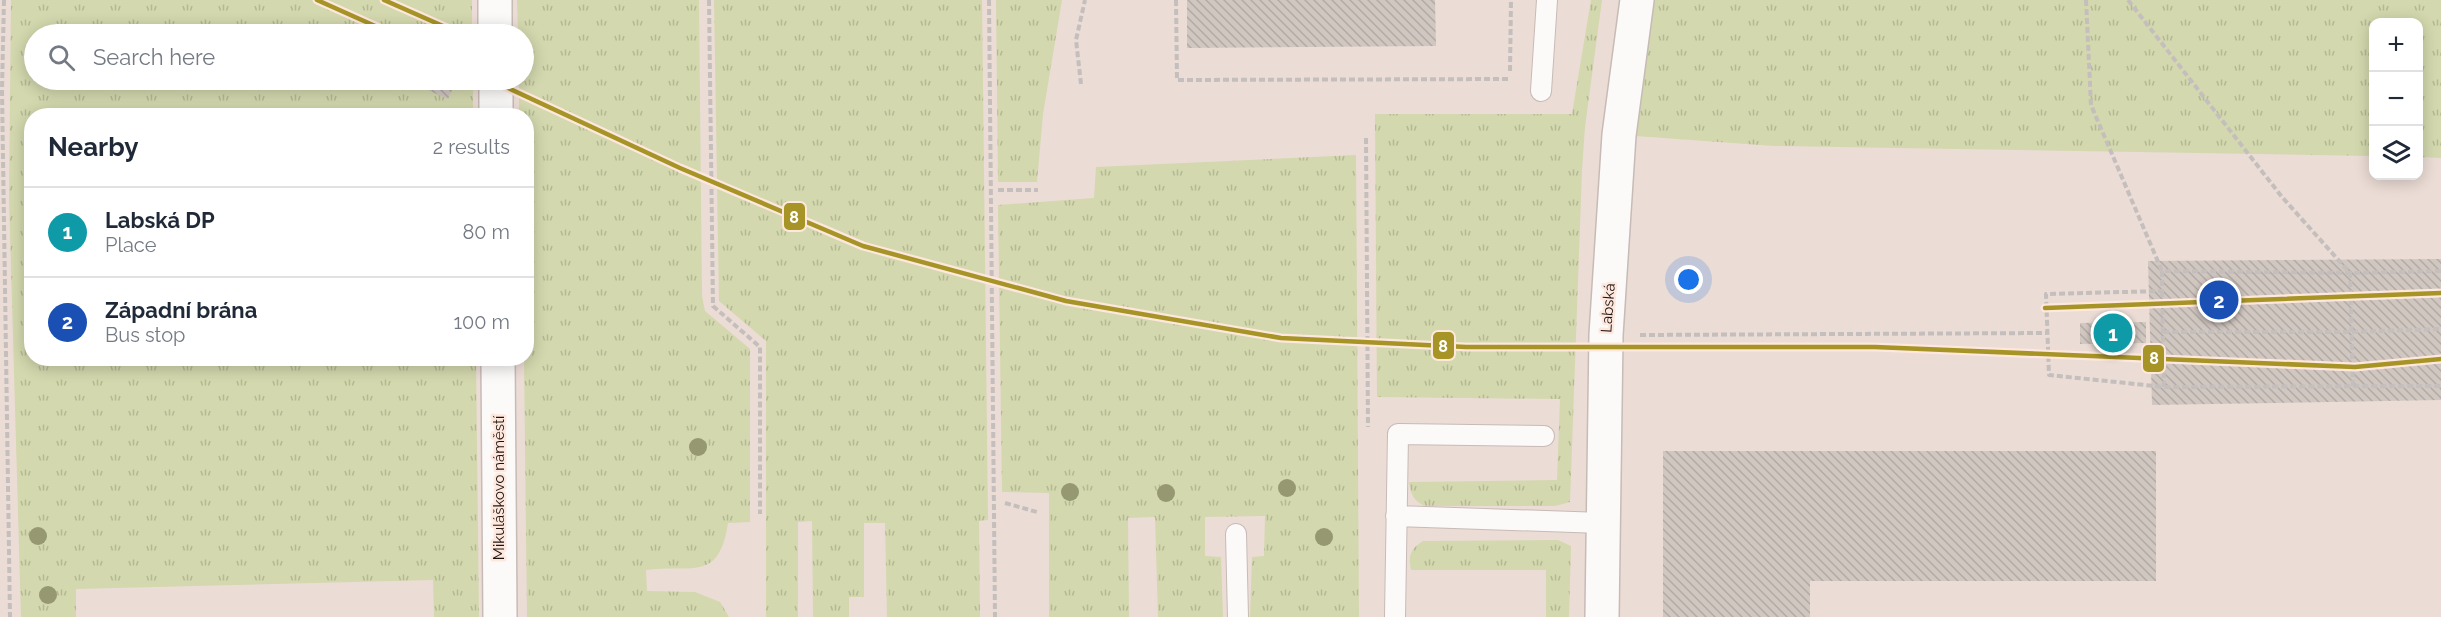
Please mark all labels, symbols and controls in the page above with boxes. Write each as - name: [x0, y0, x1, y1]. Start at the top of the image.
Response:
- map controls: [2369, 18, 2423, 180]
- button: +: [2369, 18, 2423, 72]
- search box: [24, 24, 534, 90]
- icon: search: [45, 41, 78, 74]
- text: Search here: [93, 44, 215, 70]
- button: −: [2369, 72, 2423, 126]
- button: layers: [2369, 126, 2423, 180]
- text: Nearby: [48, 132, 138, 162]
- text: 2 results: [433, 135, 510, 159]
- line badge: 8: [783, 202, 806, 231]
- text: Labská DP: [105, 207, 215, 233]
- text: 8: [789, 208, 799, 227]
- text: 1: [63, 220, 72, 244]
- text: 80 m: [462, 220, 510, 244]
- text: Place: [105, 233, 156, 257]
- your location: [1674, 265, 1703, 294]
- pin: 2: [2200, 278, 2238, 322]
- street label: Labská: [1597, 283, 1619, 333]
- text: Západní brána: [105, 297, 257, 323]
- text: 2: [62, 310, 73, 334]
- text: 100 m: [453, 310, 510, 334]
- pin: 1: [2094, 310, 2132, 356]
- text: Bus stop: [105, 323, 185, 347]
- line badge: 8: [1432, 331, 1455, 360]
- text: 8: [1438, 337, 1448, 356]
- line badge: 8: [2142, 344, 2165, 373]
- text: 8: [2149, 349, 2159, 368]
- street label: Mikuláškovo náměstí: [490, 415, 508, 560]

